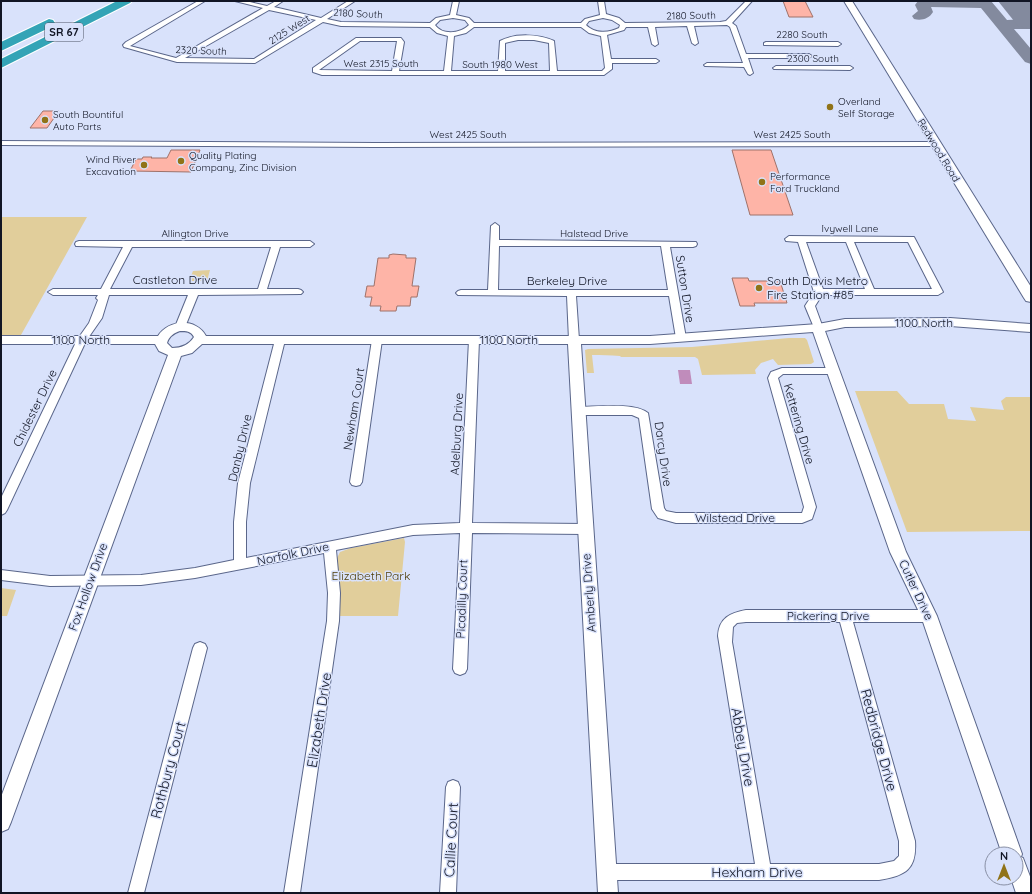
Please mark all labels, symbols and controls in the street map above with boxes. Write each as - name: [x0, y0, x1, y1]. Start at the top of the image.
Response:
- street label: 2180 South: [333, 6, 383, 21]
- street label: 2180 South: [666, 9, 716, 22]
- street label: 2125 West: [266, 11, 313, 47]
- road number: SR 67: [45, 23, 83, 41]
- street label: 2280 South: [776, 28, 828, 41]
- street label: 2320 South: [175, 43, 227, 58]
- street label: 2300 South: [787, 52, 839, 65]
- street label: West 2315 South: [343, 57, 419, 70]
- street label: South 1980 West: [462, 58, 538, 71]
- place label: Overland Self Storage: [838, 95, 895, 120]
- marker: Overland Self Storage: [825, 102, 835, 112]
- place label: South Bountiful Auto Parts: [53, 108, 123, 133]
- marker: South Bountiful Auto Parts: [40, 115, 50, 125]
- street label: Redwood Road: [915, 116, 963, 184]
- street label: West 2425 South: [430, 128, 506, 141]
- street label: West 2425 South: [754, 128, 830, 141]
- place label: Quality Plating Company, Zinc Division: [189, 149, 297, 174]
- place label: Wind River Excavation: [86, 153, 136, 178]
- marker: Quality Plating Company, Zinc Division: [176, 156, 186, 166]
- marker: Wind River Excavation: [139, 160, 149, 170]
- place label: Performance Ford Truckland: [770, 170, 840, 195]
- marker: Performance Ford Truckland: [757, 177, 767, 187]
- street label: Ivywell Lane: [822, 222, 879, 235]
- street label: Allington Drive: [161, 227, 229, 240]
- street label: Halstead Drive: [560, 227, 628, 240]
- street label: Sutton Drive: [673, 254, 698, 324]
- street label: Castleton Drive: [133, 272, 218, 287]
- street label: Berkeley Drive: [527, 273, 607, 288]
- place label: South Davis Metro Fire Station #85: [767, 273, 868, 302]
- marker: South Davis Metro Fire Station #85: [754, 283, 764, 293]
- street label: 1100 North: [895, 315, 953, 330]
- street label: 1100 North: [52, 332, 110, 347]
- street label: 1100 North: [480, 332, 538, 347]
- street label: Chidester Drive: [9, 366, 60, 449]
- street label: Newham Court: [340, 367, 367, 451]
- street label: Kettering Drive: [781, 382, 818, 466]
- street label: Adelburg Drive: [447, 392, 466, 476]
- street label: Danby Drive: [224, 412, 255, 483]
- street label: Darcy Drive: [652, 420, 676, 488]
- street label: Wilstead Drive: [695, 510, 775, 525]
- street label: Norfolk Drive: [256, 539, 330, 568]
- street label: Fox Hollow Drive: [65, 541, 110, 633]
- street label: Amberly Drive: [578, 553, 599, 633]
- street label: Cutler Drive: [896, 557, 937, 623]
- street label: Picadilly Court: [453, 559, 470, 639]
- park label: Elizabeth Park: [332, 568, 410, 583]
- street label: Pickering Drive: [787, 608, 870, 623]
- street label: Elizabeth Drive: [303, 671, 335, 769]
- street label: Redbridge Drive: [857, 687, 901, 793]
- street label: Abbey Drive: [727, 706, 759, 788]
- street label: Rothbury Court: [146, 719, 190, 821]
- street label: Callie Court: [440, 802, 462, 878]
- north arrow: [984, 846, 1024, 886]
- text: N: [1000, 849, 1008, 863]
- street label: Hexham Drive: [711, 863, 803, 881]

